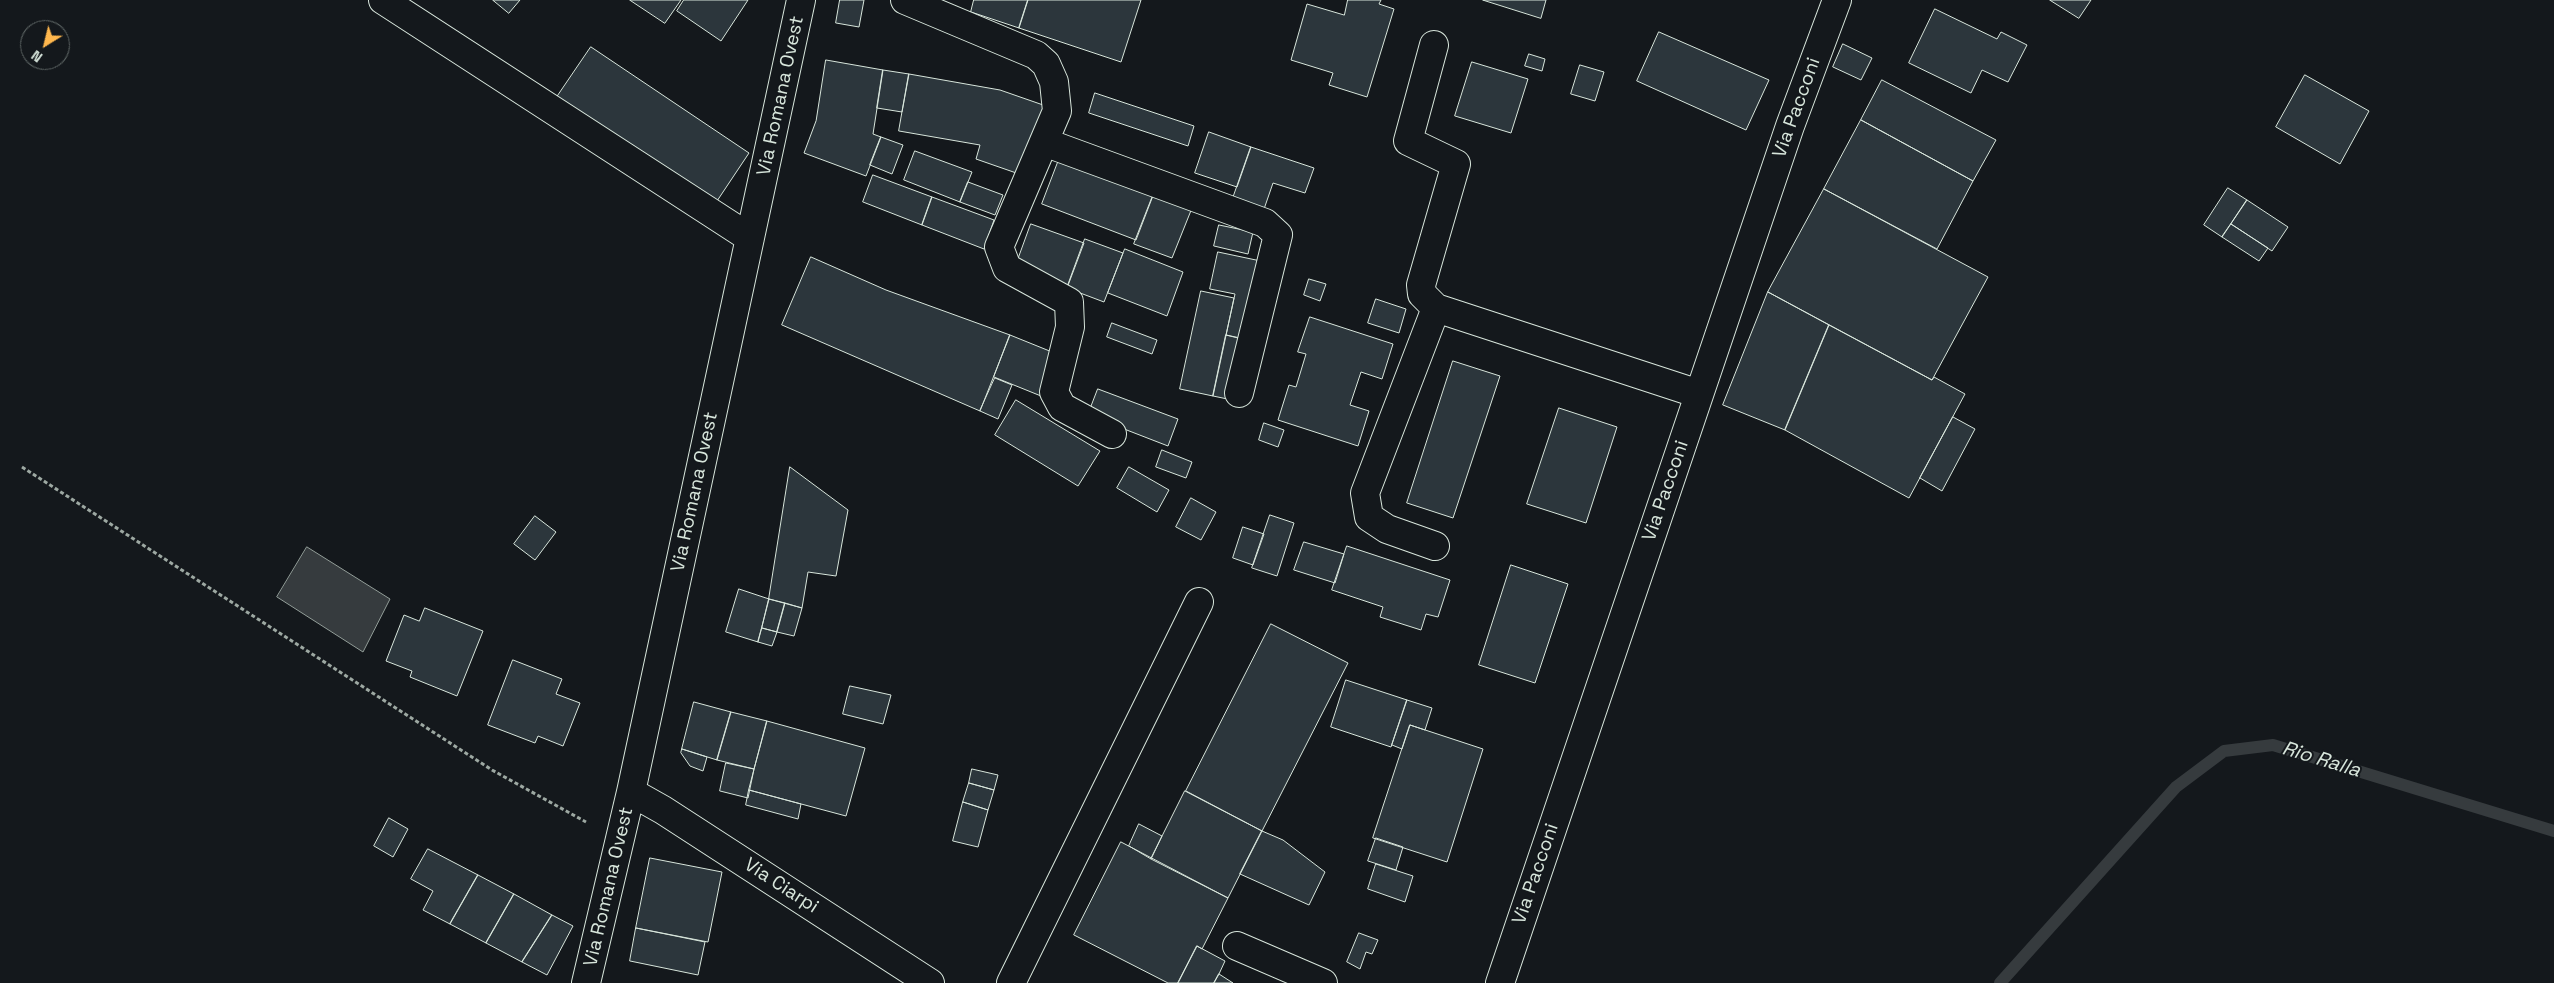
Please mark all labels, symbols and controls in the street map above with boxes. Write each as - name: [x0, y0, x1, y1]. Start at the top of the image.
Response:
- street label: Via Romana Ovest: [753, 14, 809, 178]
- north arrow: [20, 20, 70, 70]
- text: N: [28, 46, 46, 66]
- street label: Via Pacconi: [1768, 55, 1826, 161]
- street label: Via Romana Ovest: [667, 410, 723, 574]
- street label: Via Pacconi: [1638, 438, 1694, 544]
- water label: Rio Ralla: [2279, 737, 2363, 783]
- street label: Via Romana Ovest: [580, 805, 638, 969]
- street label: Via Pacconi: [1508, 821, 1564, 927]
- street label: Via Ciarpi: [740, 854, 822, 918]

